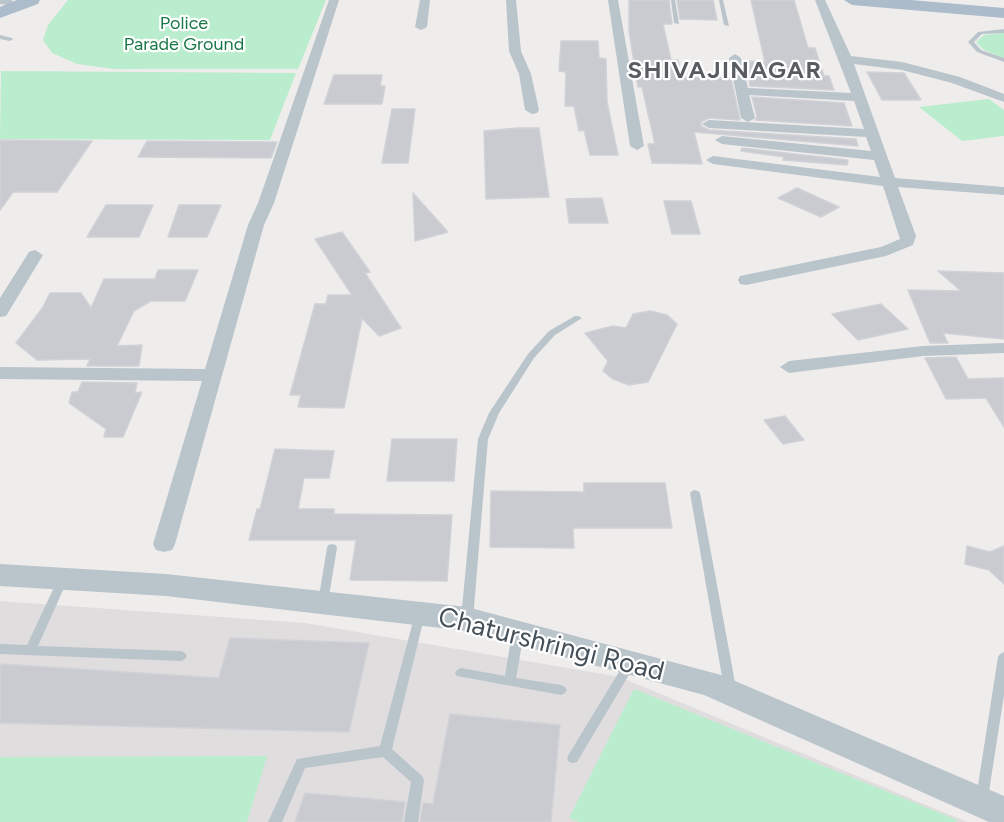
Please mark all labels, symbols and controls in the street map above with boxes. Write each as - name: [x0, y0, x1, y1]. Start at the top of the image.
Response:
- park label: Police Parade Ground: [124, 13, 244, 56]
- district label: SHIVAJINAGAR: [628, 57, 822, 85]
- street label: Chaturshringi Road: [435, 601, 667, 689]

